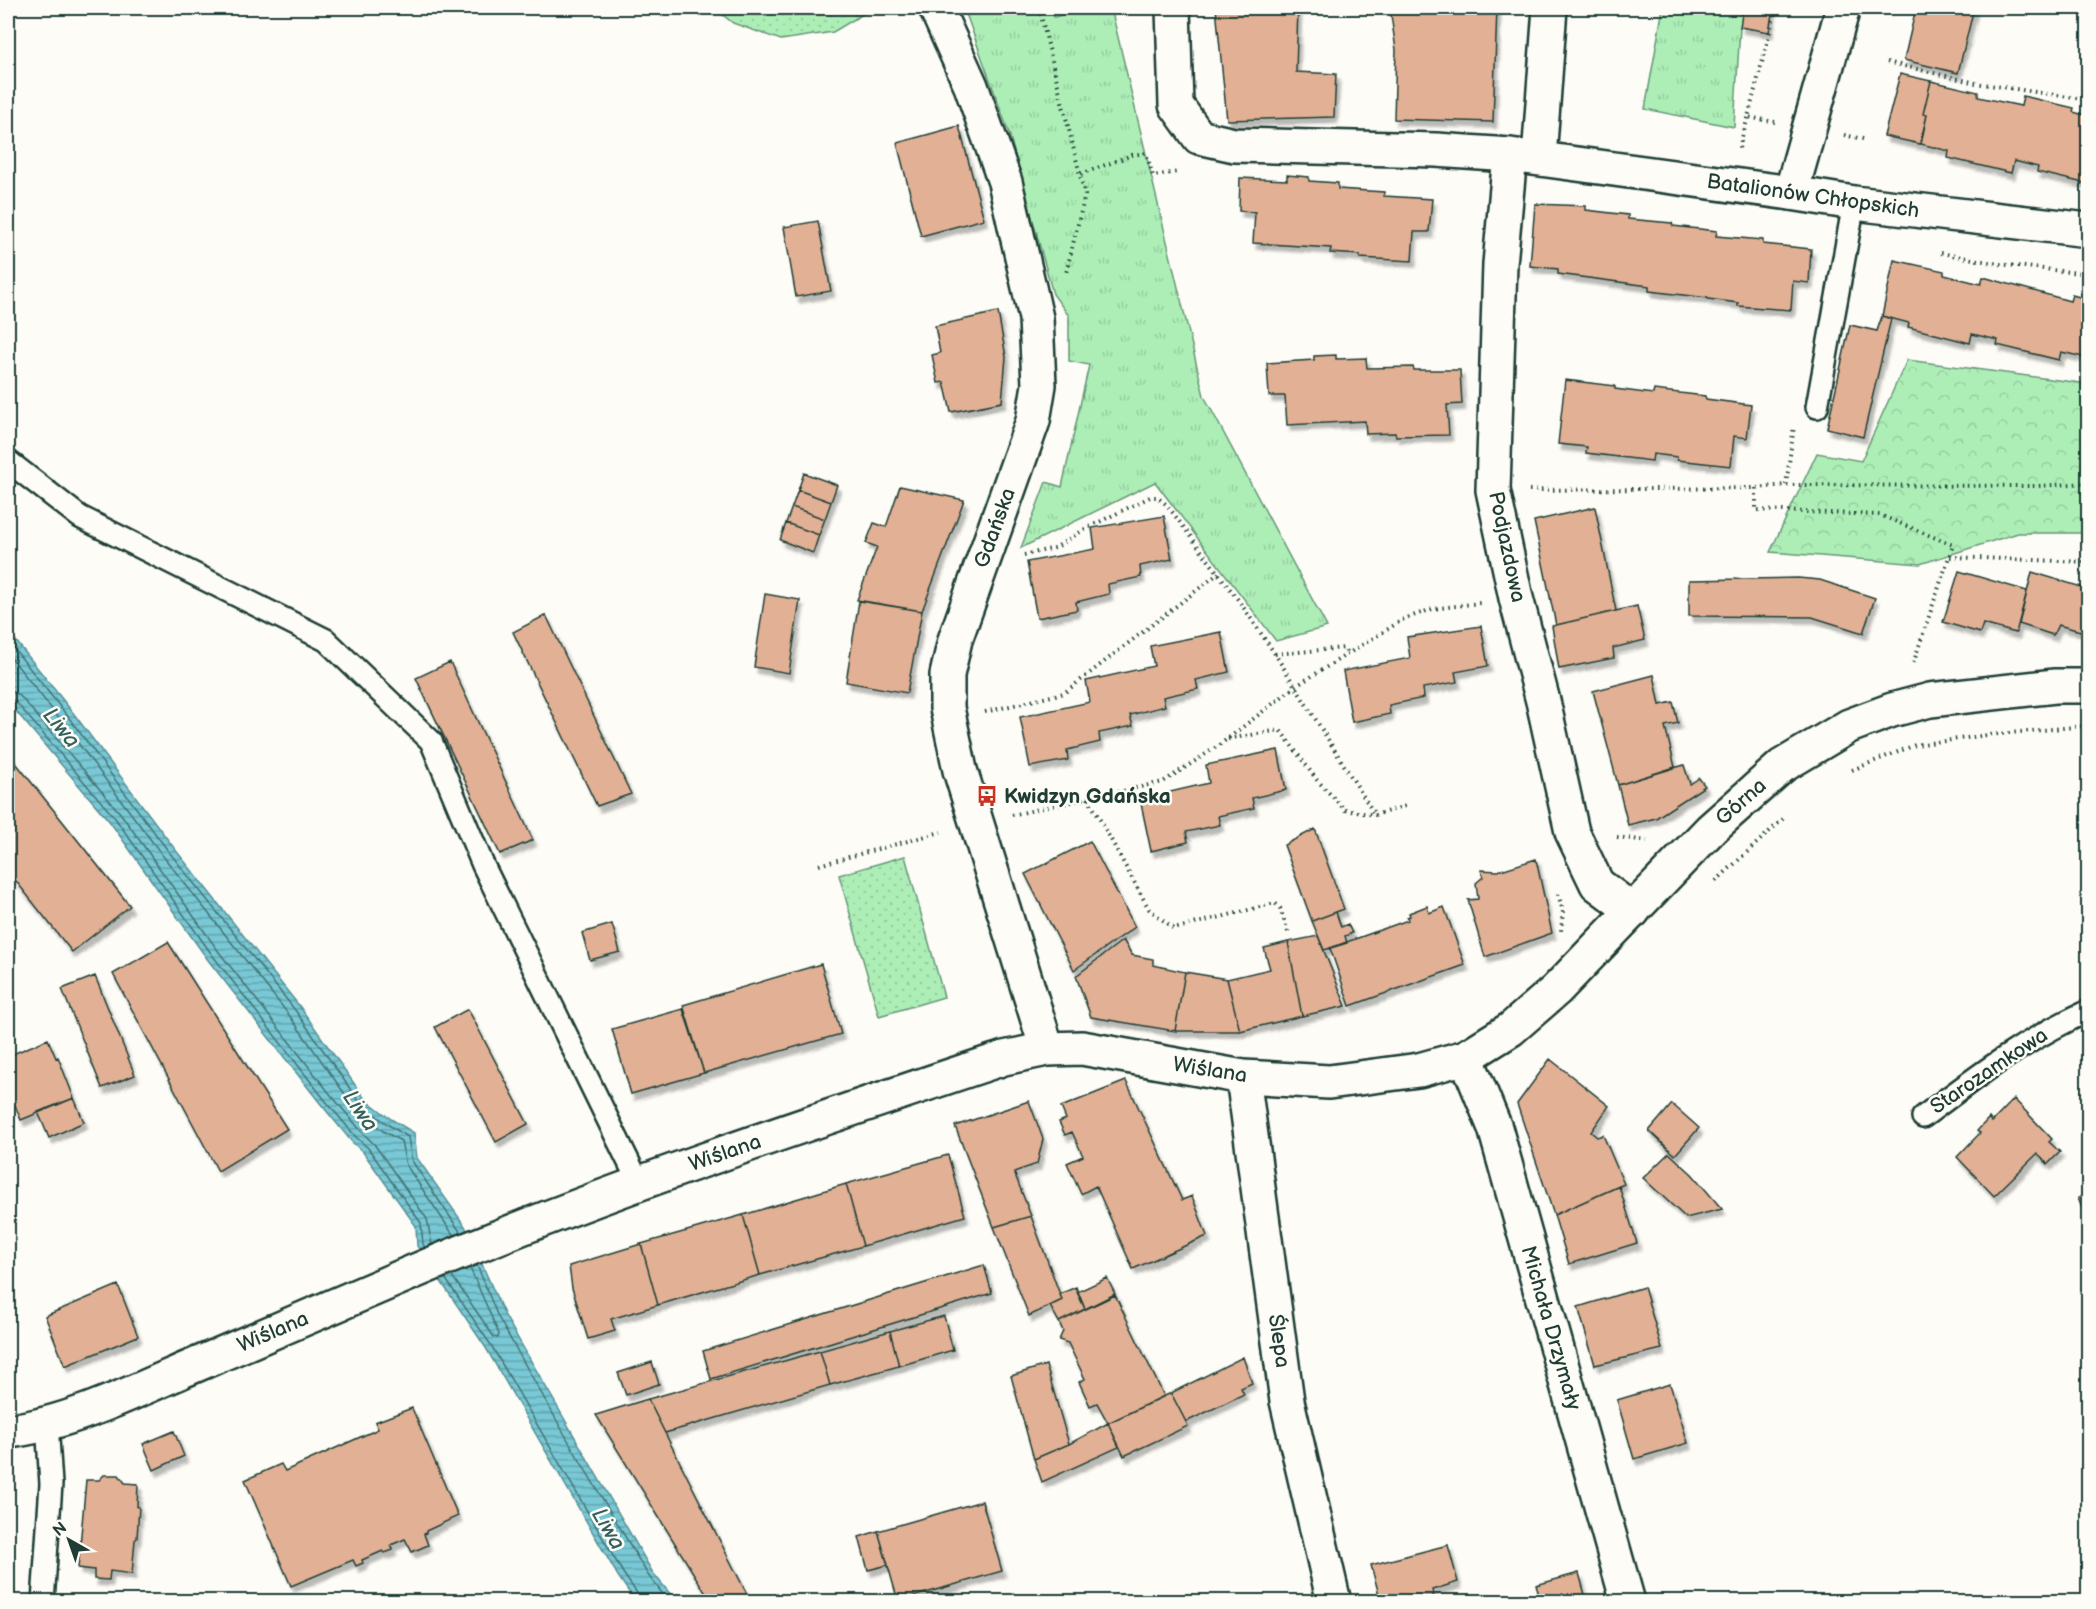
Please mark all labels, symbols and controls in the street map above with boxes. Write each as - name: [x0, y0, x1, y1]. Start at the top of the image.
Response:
- street label: Batalionów Chłopskich: [1705, 169, 1921, 223]
- street label: Gdańska: [969, 485, 1021, 571]
- street label: Podjazdowa: [1483, 489, 1531, 605]
- water label: Liwa: [37, 702, 85, 754]
- street label: Górna: [1711, 773, 1771, 831]
- bus stop icon: Kwidzyn Gdańska: [975, 784, 999, 808]
- place label: Kwidzyn Gdańska: [1004, 784, 1171, 809]
- street label: Starozamkowa: [1926, 1023, 2052, 1119]
- street label: Wiślana: [1171, 1052, 1249, 1088]
- water label: Liwa: [336, 1085, 384, 1137]
- street label: Wiślana: [686, 1129, 764, 1177]
- street label: Michała Drzymały: [1516, 1243, 1587, 1413]
- street label: Wiślana: [234, 1306, 312, 1358]
- street label: Ślepa: [1263, 1313, 1295, 1369]
- water label: Liwa: [585, 1503, 631, 1555]
- north arrow: [39, 1510, 99, 1570]
- text: N: [50, 1519, 71, 1541]

